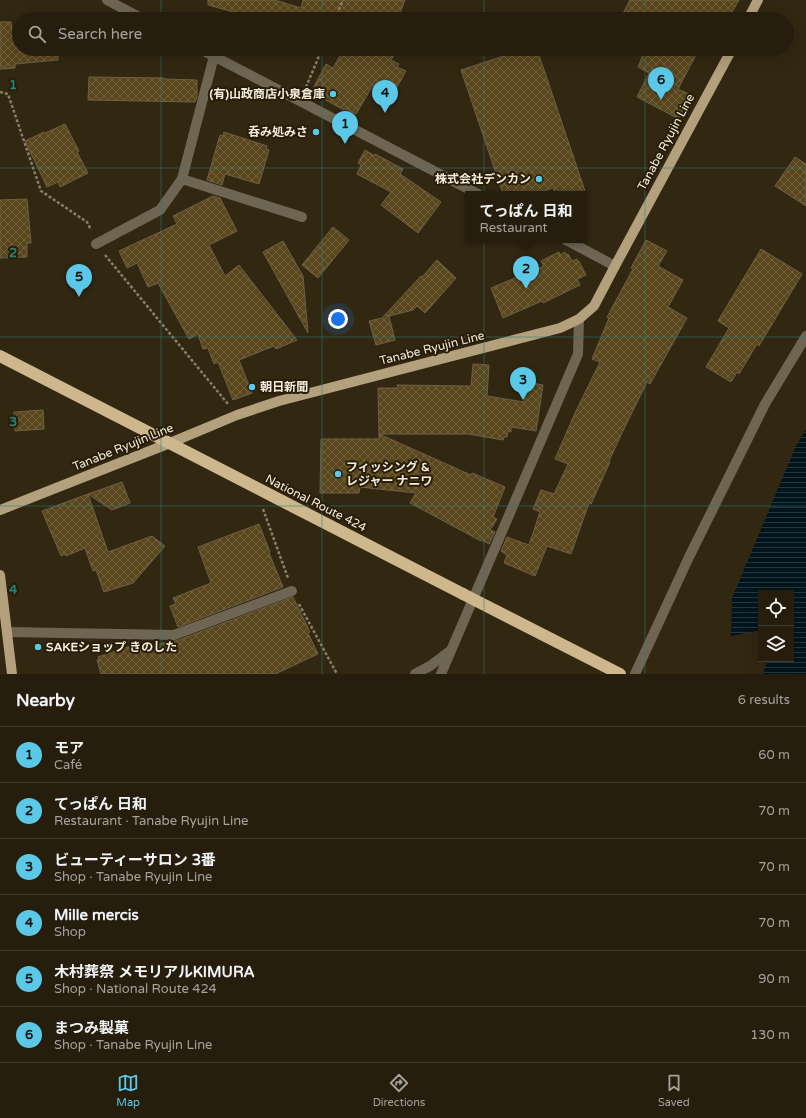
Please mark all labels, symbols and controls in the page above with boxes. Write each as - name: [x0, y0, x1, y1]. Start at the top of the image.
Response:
- search box: [12, 12, 794, 56]
- icon: search: [26, 23, 48, 45]
- text: Search here: [58, 25, 142, 43]
- pin: 6: [648, 67, 674, 100]
- text: 1: [9, 77, 17, 93]
- pin: 4: [372, 80, 398, 113]
- place label: (有)山政商店小泉倉庫: [210, 87, 325, 101]
- marker: (有)山政商店小泉倉庫: [328, 89, 338, 99]
- street label: Tanabe Ryujin Line: [635, 91, 697, 193]
- pin: 1: [332, 111, 358, 144]
- place label: 呑み処みさ: [248, 125, 308, 139]
- marker: 呑み処みさ: [311, 127, 321, 137]
- place label: 株式会社デンカン: [435, 172, 531, 186]
- marker: 株式会社デンカン: [534, 174, 544, 184]
- popup: [465, 191, 587, 243]
- text: てっぱん 日和: [479, 202, 573, 220]
- text: Restaurant: [479, 220, 547, 236]
- text: 2: [9, 245, 17, 261]
- pin: 2: [513, 256, 539, 289]
- pin: 5: [66, 264, 92, 297]
- your location: [328, 309, 348, 329]
- street label: Tanabe Ryujin Line: [378, 328, 486, 368]
- pin: 3: [510, 367, 536, 400]
- place label: 朝日新聞: [260, 380, 308, 394]
- marker: 朝日新聞: [247, 382, 257, 392]
- text: 3: [9, 414, 17, 430]
- street label: Tanabe Ryujin Line: [71, 420, 176, 474]
- place label: フィッシング & レジャー ナニワ: [346, 460, 433, 488]
- marker: フィッシング & レジャー ナニワ: [333, 469, 343, 479]
- street label: National Route 424: [263, 471, 369, 535]
- text: 4: [9, 582, 18, 598]
- map controls: [758, 590, 794, 662]
- button: locate: [758, 590, 794, 626]
- button: layers: [758, 626, 794, 662]
- place label: SAKEショップ きのした: [46, 640, 177, 654]
- marker: SAKEショップ きのした: [33, 642, 43, 652]
- text: Nearby: [16, 690, 75, 711]
- text: 6 results: [738, 692, 790, 708]
- text: モア: [54, 739, 84, 757]
- text: 1: [25, 747, 33, 763]
- text: 60 m: [758, 747, 790, 763]
- text: Café: [54, 757, 82, 773]
- text: てっぱん 日和: [54, 795, 147, 813]
- text: 2: [25, 803, 33, 819]
- text: 70 m: [758, 803, 790, 819]
- text: Restaurant · Tanabe Ryujin Line: [54, 813, 248, 829]
- text: ビューティーサロン 3番: [54, 851, 216, 869]
- text: 3: [25, 859, 33, 875]
- text: 70 m: [758, 859, 790, 875]
- text: Shop · Tanabe Ryujin Line: [54, 869, 212, 885]
- text: Mille mercis: [54, 906, 139, 924]
- text: 4: [25, 915, 33, 931]
- text: 70 m: [758, 915, 790, 931]
- text: Shop: [54, 924, 86, 940]
- text: 木村葬祭 メモリアルKIMURA: [54, 963, 255, 981]
- text: 5: [25, 971, 33, 987]
- text: 90 m: [758, 971, 790, 987]
- text: Shop · National Route 424: [54, 981, 217, 997]
- text: まつみ製菓: [54, 1019, 129, 1037]
- text: 6: [25, 1027, 33, 1043]
- text: 130 m: [750, 1027, 790, 1043]
- text: Shop · Tanabe Ryujin Line: [54, 1037, 212, 1053]
- tab: Map: [116, 1072, 140, 1109]
- tab: Directions: [373, 1072, 425, 1109]
- tab: Saved: [658, 1072, 690, 1109]

